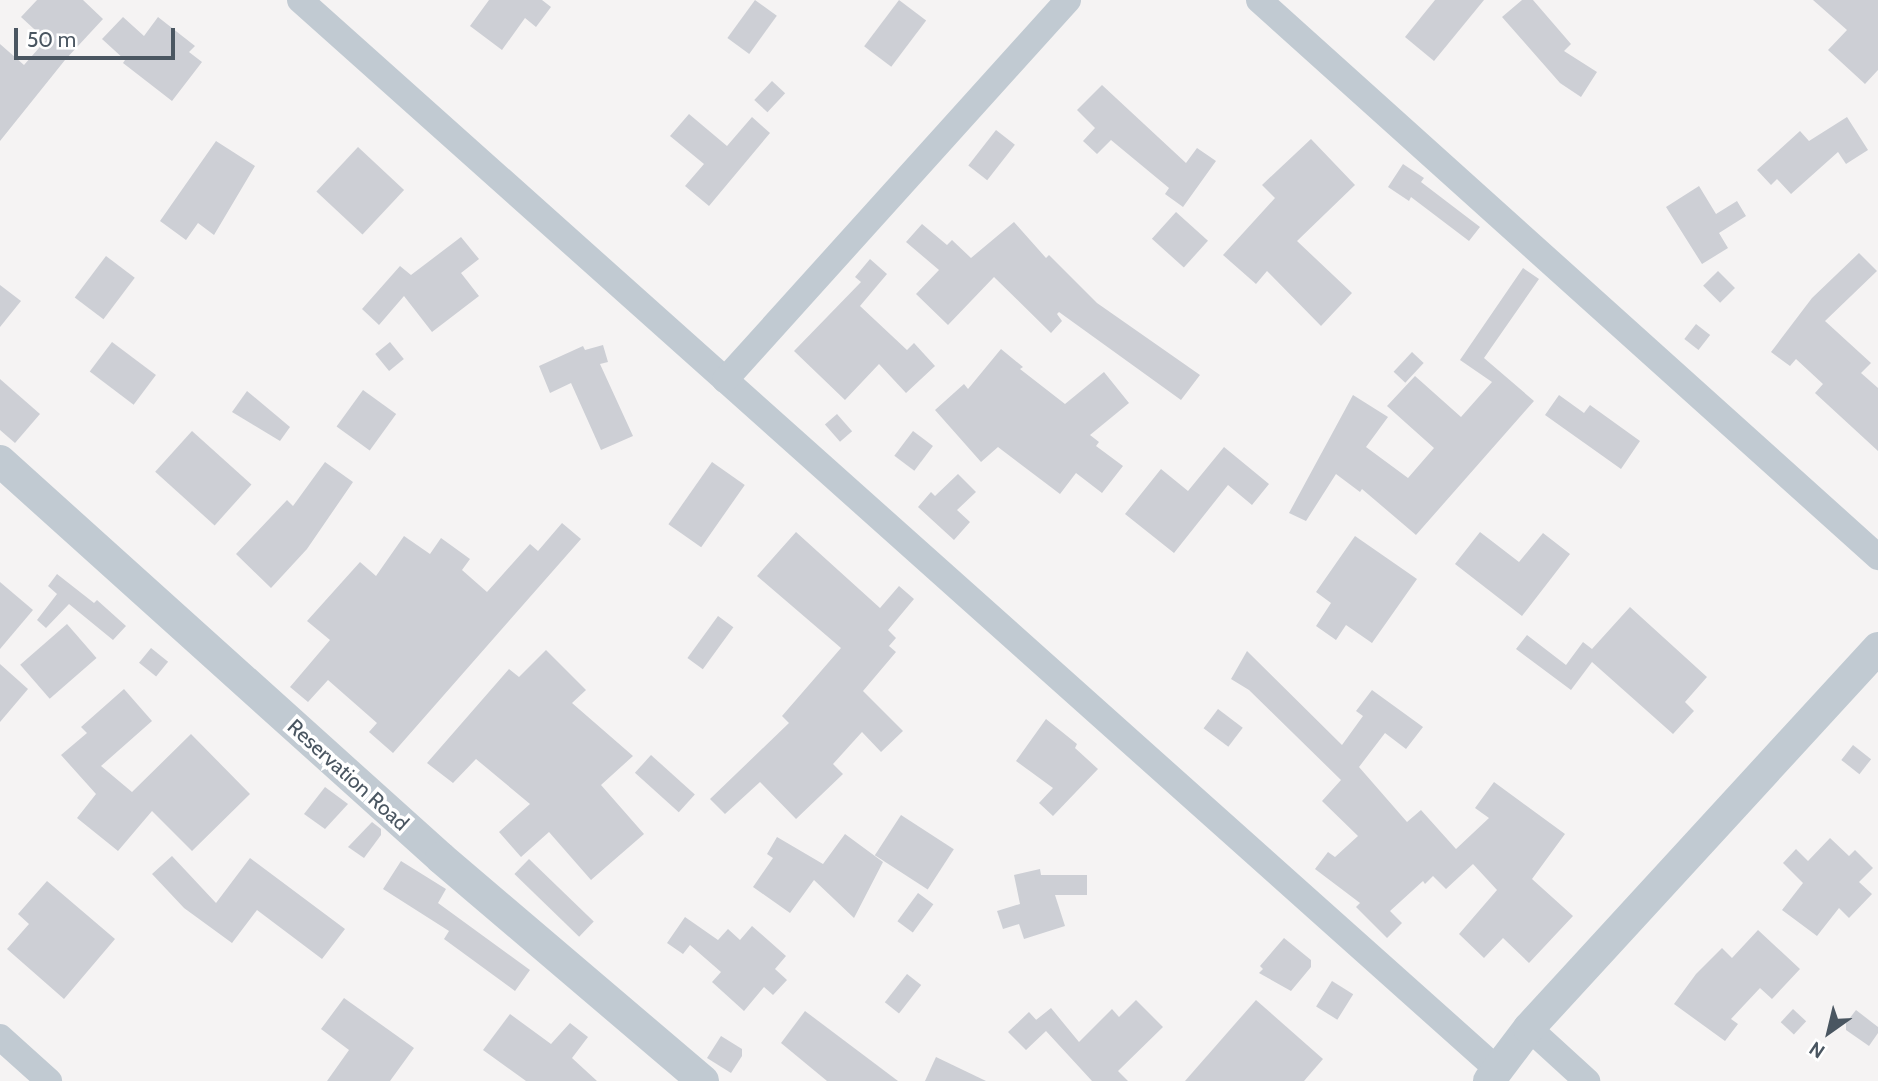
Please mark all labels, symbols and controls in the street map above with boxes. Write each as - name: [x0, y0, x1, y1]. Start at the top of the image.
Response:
- scale bar: [18, 14, 178, 58]
- text: 50 m: [27, 27, 76, 52]
- street label: Reservation Road: [282, 714, 414, 836]
- north arrow: [1794, 997, 1864, 1067]
- text: N: [1805, 1037, 1829, 1063]

